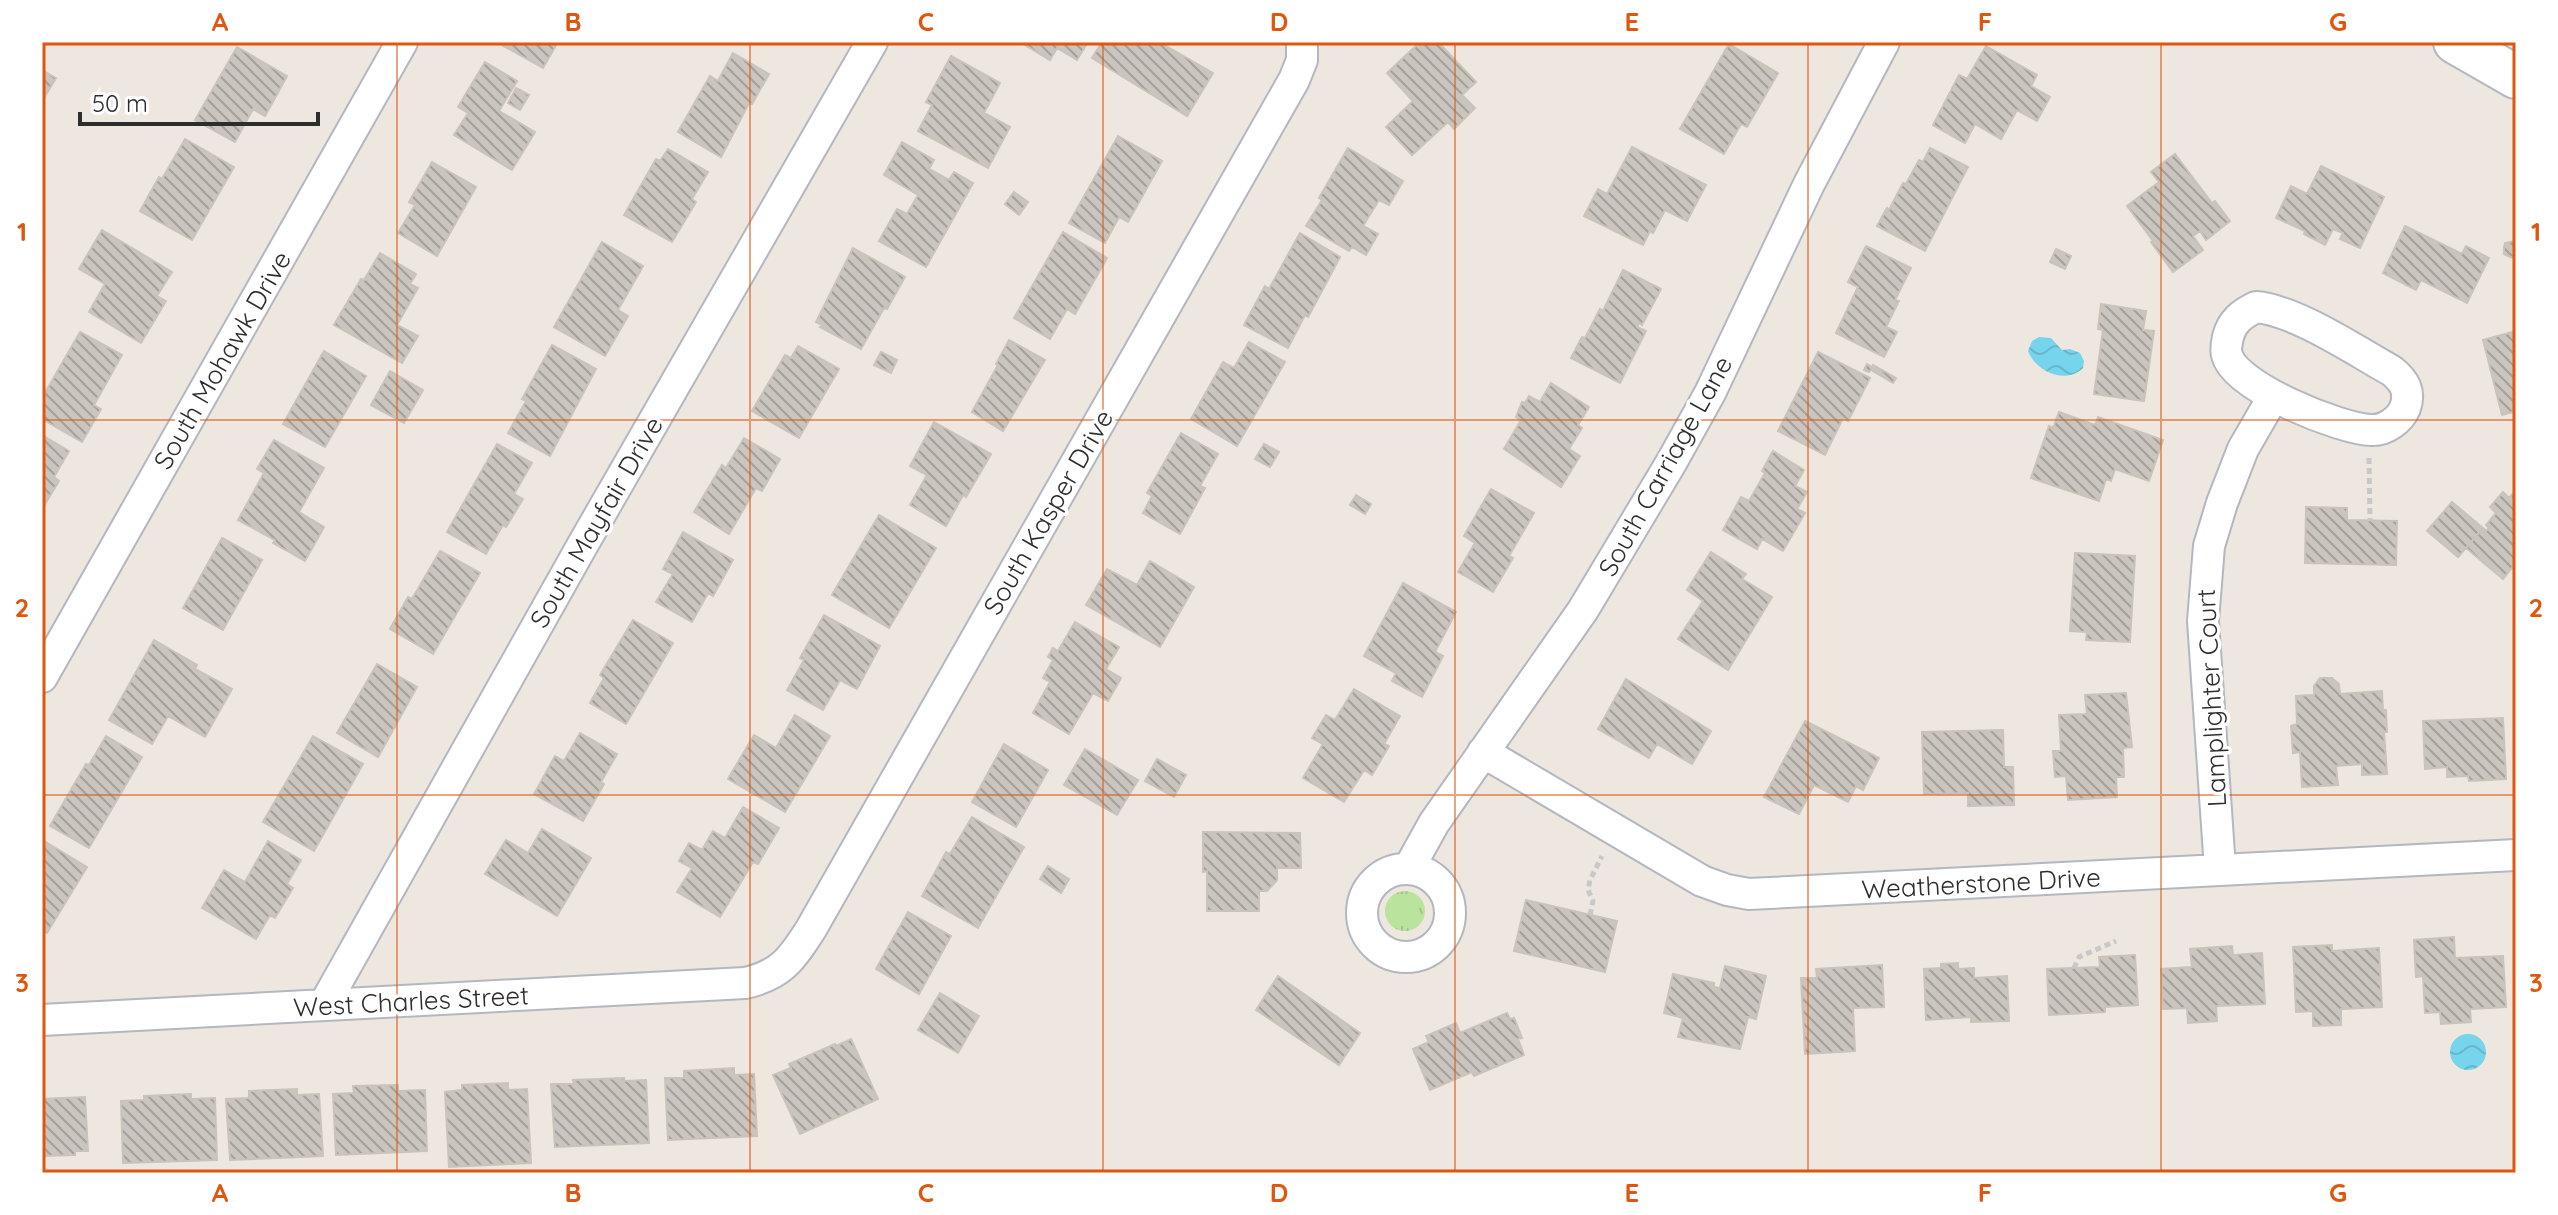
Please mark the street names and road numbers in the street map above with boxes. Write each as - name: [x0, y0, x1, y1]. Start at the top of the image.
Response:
- street label: South Mohawk Drive: [146, 245, 298, 475]
- street label: South Carriage Lane: [1591, 350, 1739, 582]
- street label: South Kasper Drive: [976, 404, 1120, 620]
- street label: South Mayfair Drive: [522, 411, 670, 633]
- street label: Lamplighter Court: [2189, 588, 2233, 808]
- street label: Weatherstone Drive: [1861, 860, 2101, 906]
- street label: West Charles Street: [292, 978, 530, 1024]

